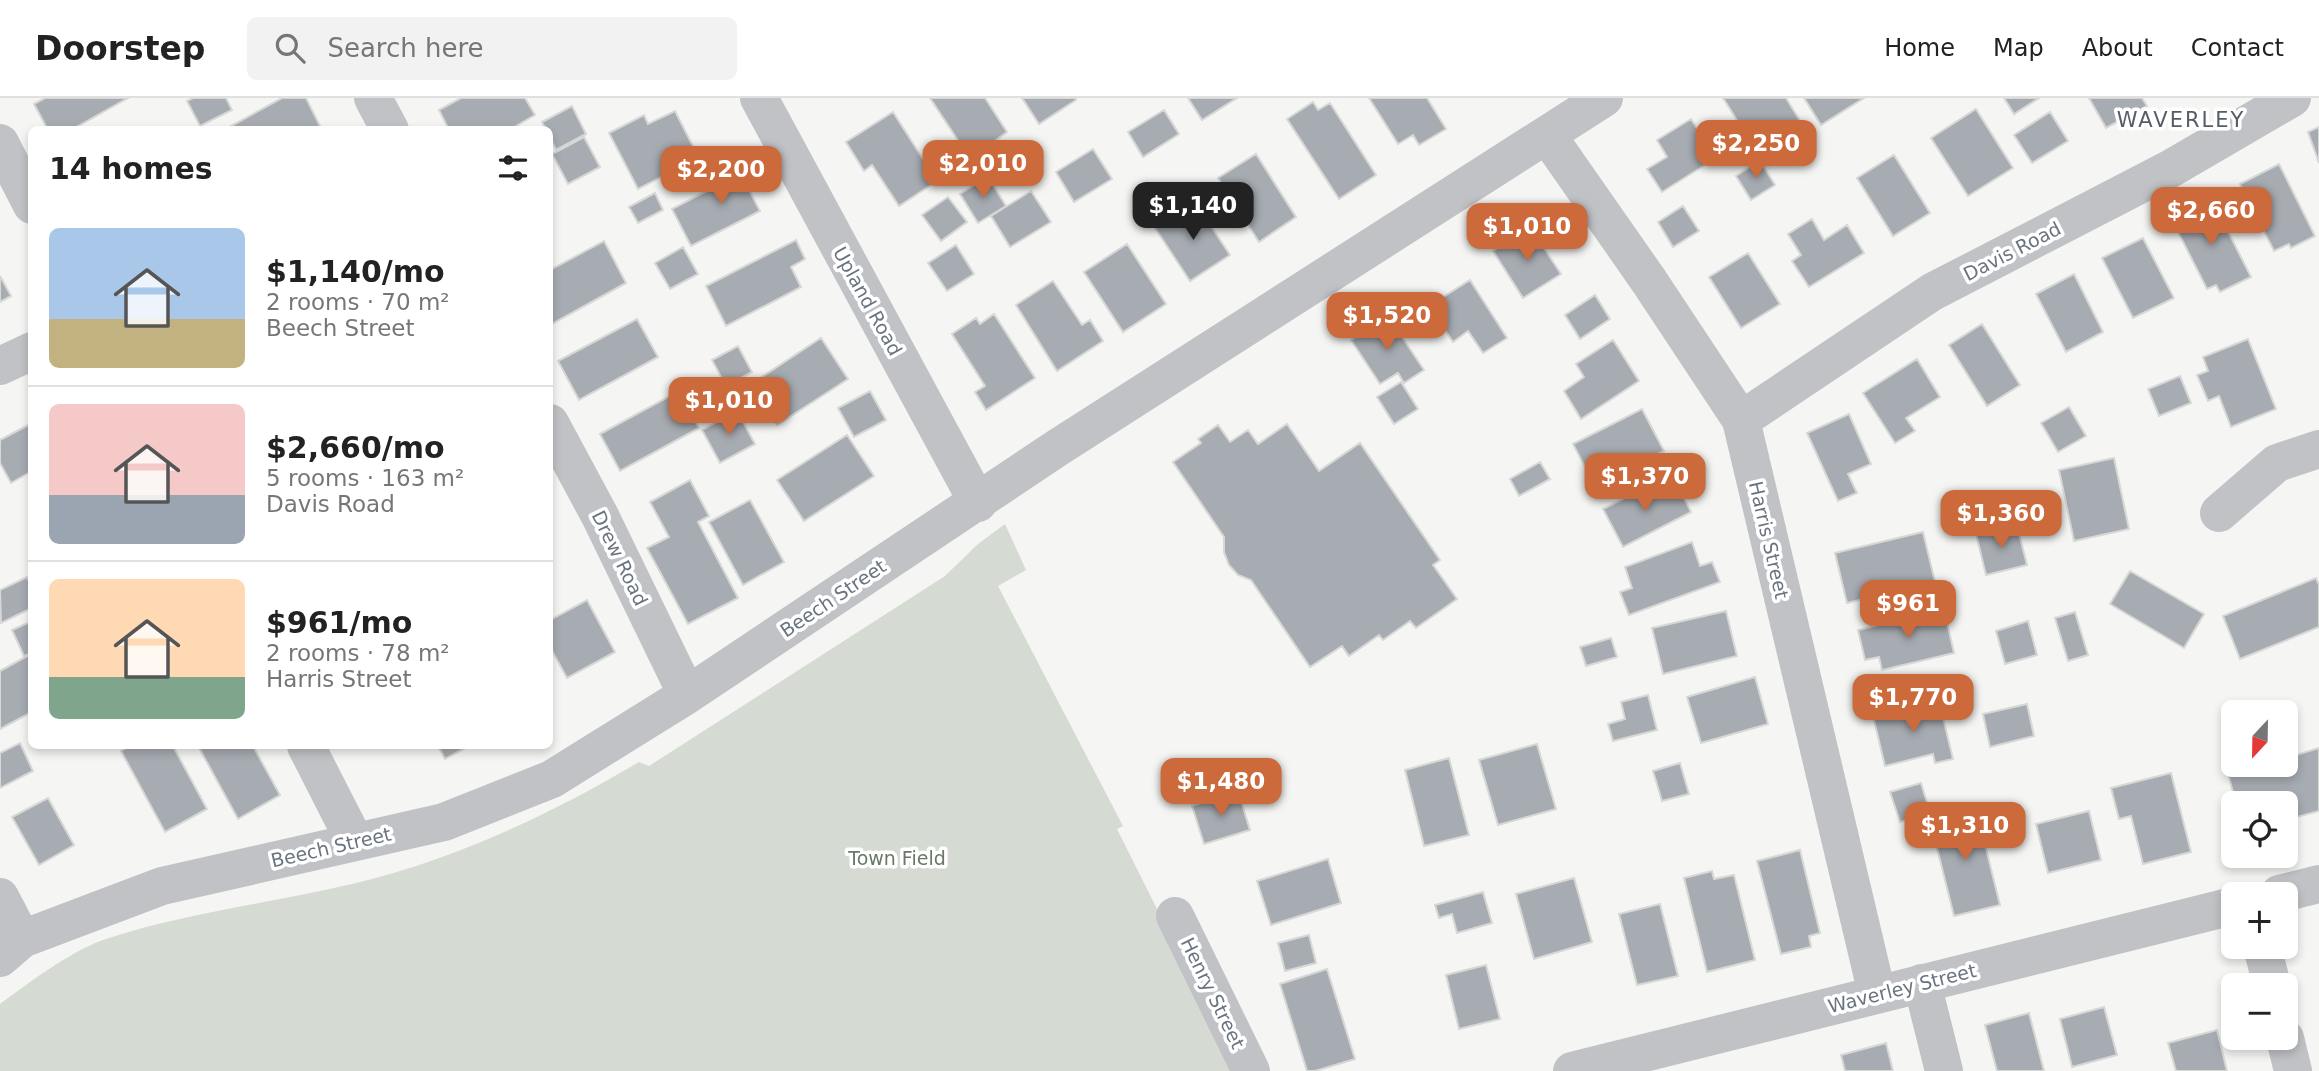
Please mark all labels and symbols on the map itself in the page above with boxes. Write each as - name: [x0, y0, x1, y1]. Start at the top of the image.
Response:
- district label: WAVERLEY: [2117, 108, 2245, 132]
- pin: $2,250: [1699, 120, 1813, 180]
- pin: $2,010: [926, 140, 1040, 200]
- pin: $2,200: [664, 146, 778, 206]
- pin: $1,140: [1136, 183, 1250, 242]
- pin: $2,660: [2154, 188, 2268, 247]
- pin: $1,010: [1470, 204, 1584, 263]
- street label: Davis Road: [1960, 217, 2064, 285]
- street label: Upland Road: [829, 243, 907, 359]
- pin: $1,520: [1330, 292, 1444, 352]
- pin: $1,010: [672, 378, 786, 437]
- pin: $1,370: [1588, 454, 1702, 513]
- street label: Harris Street: [1745, 479, 1793, 601]
- pin: $1,360: [1944, 490, 2058, 550]
- street label: Drew Road: [588, 507, 652, 609]
- street label: Beech Street: [776, 555, 890, 641]
- pin: $961: [1867, 580, 1949, 640]
- pin: $1,770: [1856, 674, 1970, 734]
- north arrow: [2221, 700, 2298, 777]
- pin: $1,480: [1164, 758, 1278, 818]
- pin: $1,310: [1908, 802, 2022, 862]
- street label: Beech Street: [269, 822, 393, 872]
- park label: Town Field: [847, 847, 946, 869]
- street label: Henry Street: [1177, 934, 1249, 1052]
- street label: Waverley Street: [1826, 959, 1978, 1017]

